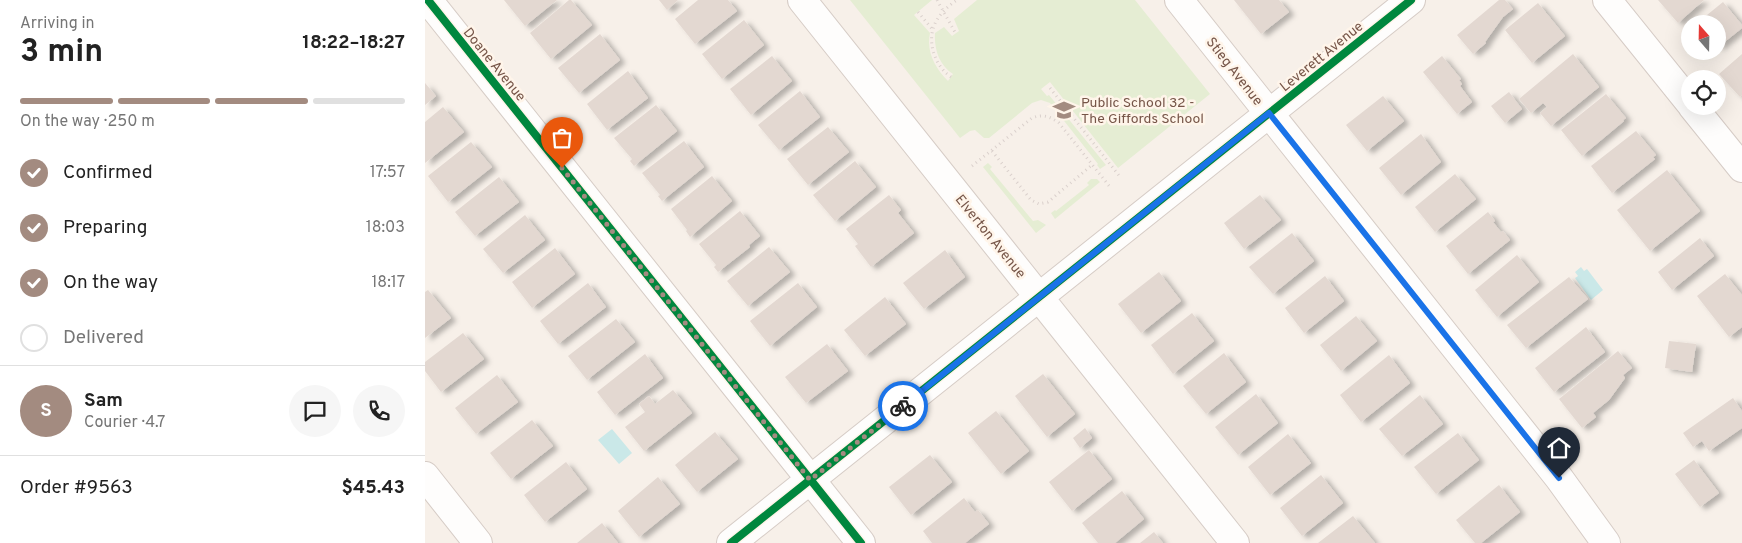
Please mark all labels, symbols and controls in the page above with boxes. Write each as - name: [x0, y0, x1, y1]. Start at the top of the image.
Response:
- text: Arriving in: [20, 14, 95, 34]
- north arrow: [1681, 15, 1726, 60]
- map controls: [1681, 15, 1726, 115]
- street label: Leverett Avenue: [1277, 18, 1367, 96]
- street label: Doane Avenue: [459, 25, 529, 105]
- text: 18:22–18:27: [302, 31, 405, 55]
- text: 3 min: [20, 33, 103, 73]
- street label: Stieg Avenue: [1202, 34, 1266, 109]
- button: locate: [1681, 70, 1726, 115]
- place label: Public School 32 - The Giffords School: [1081, 95, 1204, 128]
- school or university icon: Public School 32 - The Giffords School: [1051, 97, 1077, 123]
- text: On the way · 250 m: [20, 112, 155, 132]
- pin: [541, 117, 583, 168]
- icon: bag: [548, 124, 576, 152]
- icon: check: [20, 159, 48, 187]
- text: Confirmed: [63, 161, 153, 185]
- text: 17:57: [370, 163, 405, 183]
- street label: Elverton Avenue: [951, 192, 1029, 282]
- icon: check: [20, 214, 48, 242]
- text: Preparing: [63, 216, 147, 240]
- text: 18:03: [366, 218, 405, 238]
- icon: check: [20, 269, 48, 297]
- text: On the way: [63, 271, 158, 295]
- text: 18:17: [371, 273, 405, 293]
- text: Delivered: [63, 326, 144, 350]
- courier: [878, 381, 928, 431]
- button: chat: [289, 385, 341, 437]
- button: phone: [353, 385, 405, 437]
- text: Sam: [84, 389, 123, 413]
- icon: bike: [889, 392, 917, 420]
- text: S: [40, 399, 52, 423]
- text: Courier · 4.7: [84, 413, 165, 433]
- pin: [1538, 427, 1580, 478]
- icon: home: [1545, 434, 1573, 462]
- text: Order #9563: [20, 476, 133, 500]
- text: $45.43: [342, 476, 405, 500]

